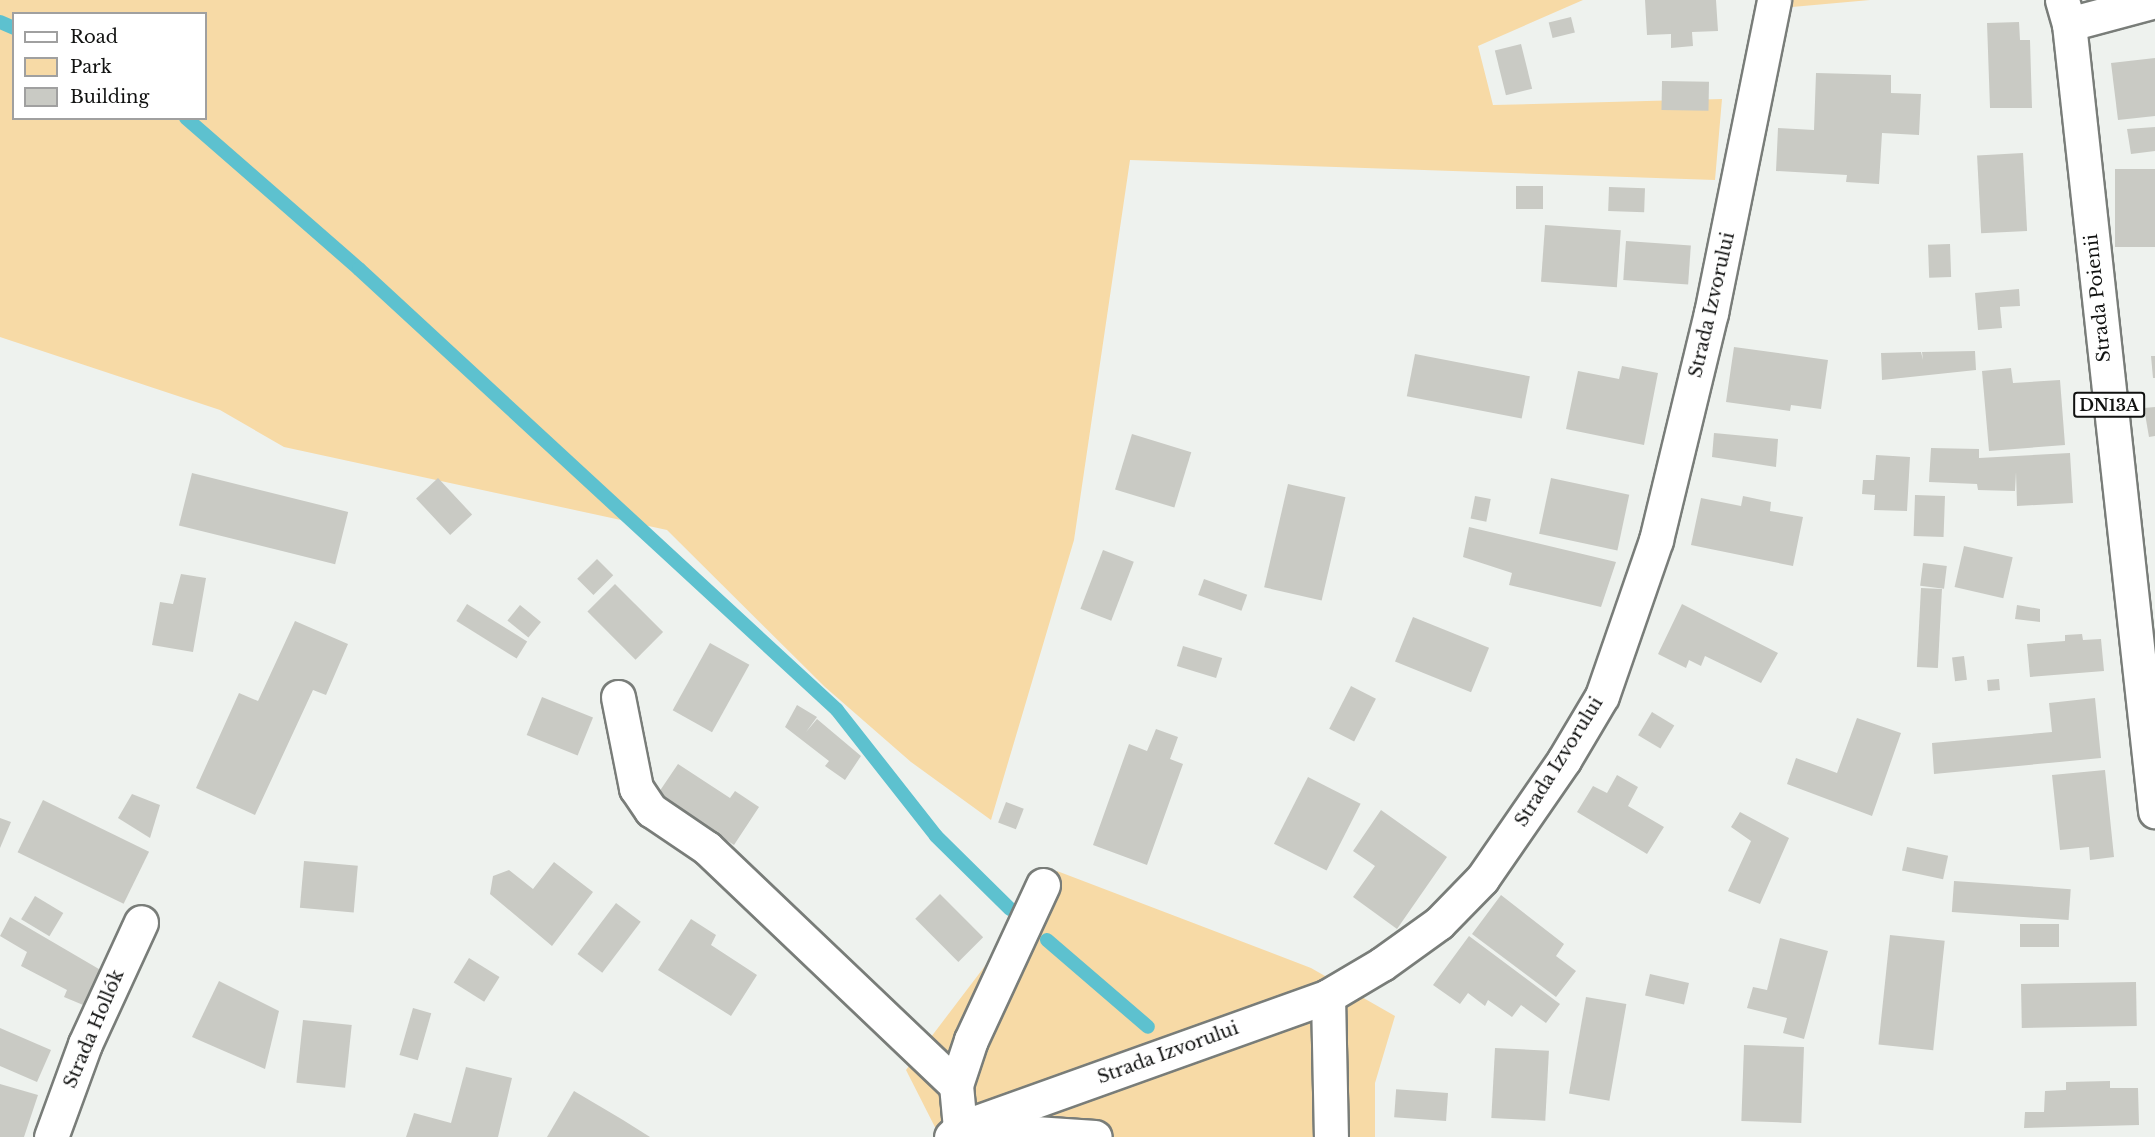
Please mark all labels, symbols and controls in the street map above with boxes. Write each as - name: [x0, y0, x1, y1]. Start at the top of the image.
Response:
- legend: [12, 12, 207, 120]
- text: Road: [70, 26, 118, 48]
- text: Park: [70, 56, 112, 78]
- text: Building: [70, 86, 149, 108]
- street label: Strada Izvorului: [1685, 230, 1739, 380]
- street label: Strada Poienii: [2081, 233, 2115, 363]
- road number: DN13A: [2073, 392, 2145, 418]
- street label: Strada Izvorului: [1510, 693, 1608, 831]
- street label: Strada Hollók: [59, 966, 129, 1092]
- street label: Strada Izvorului: [1094, 1017, 1242, 1089]

